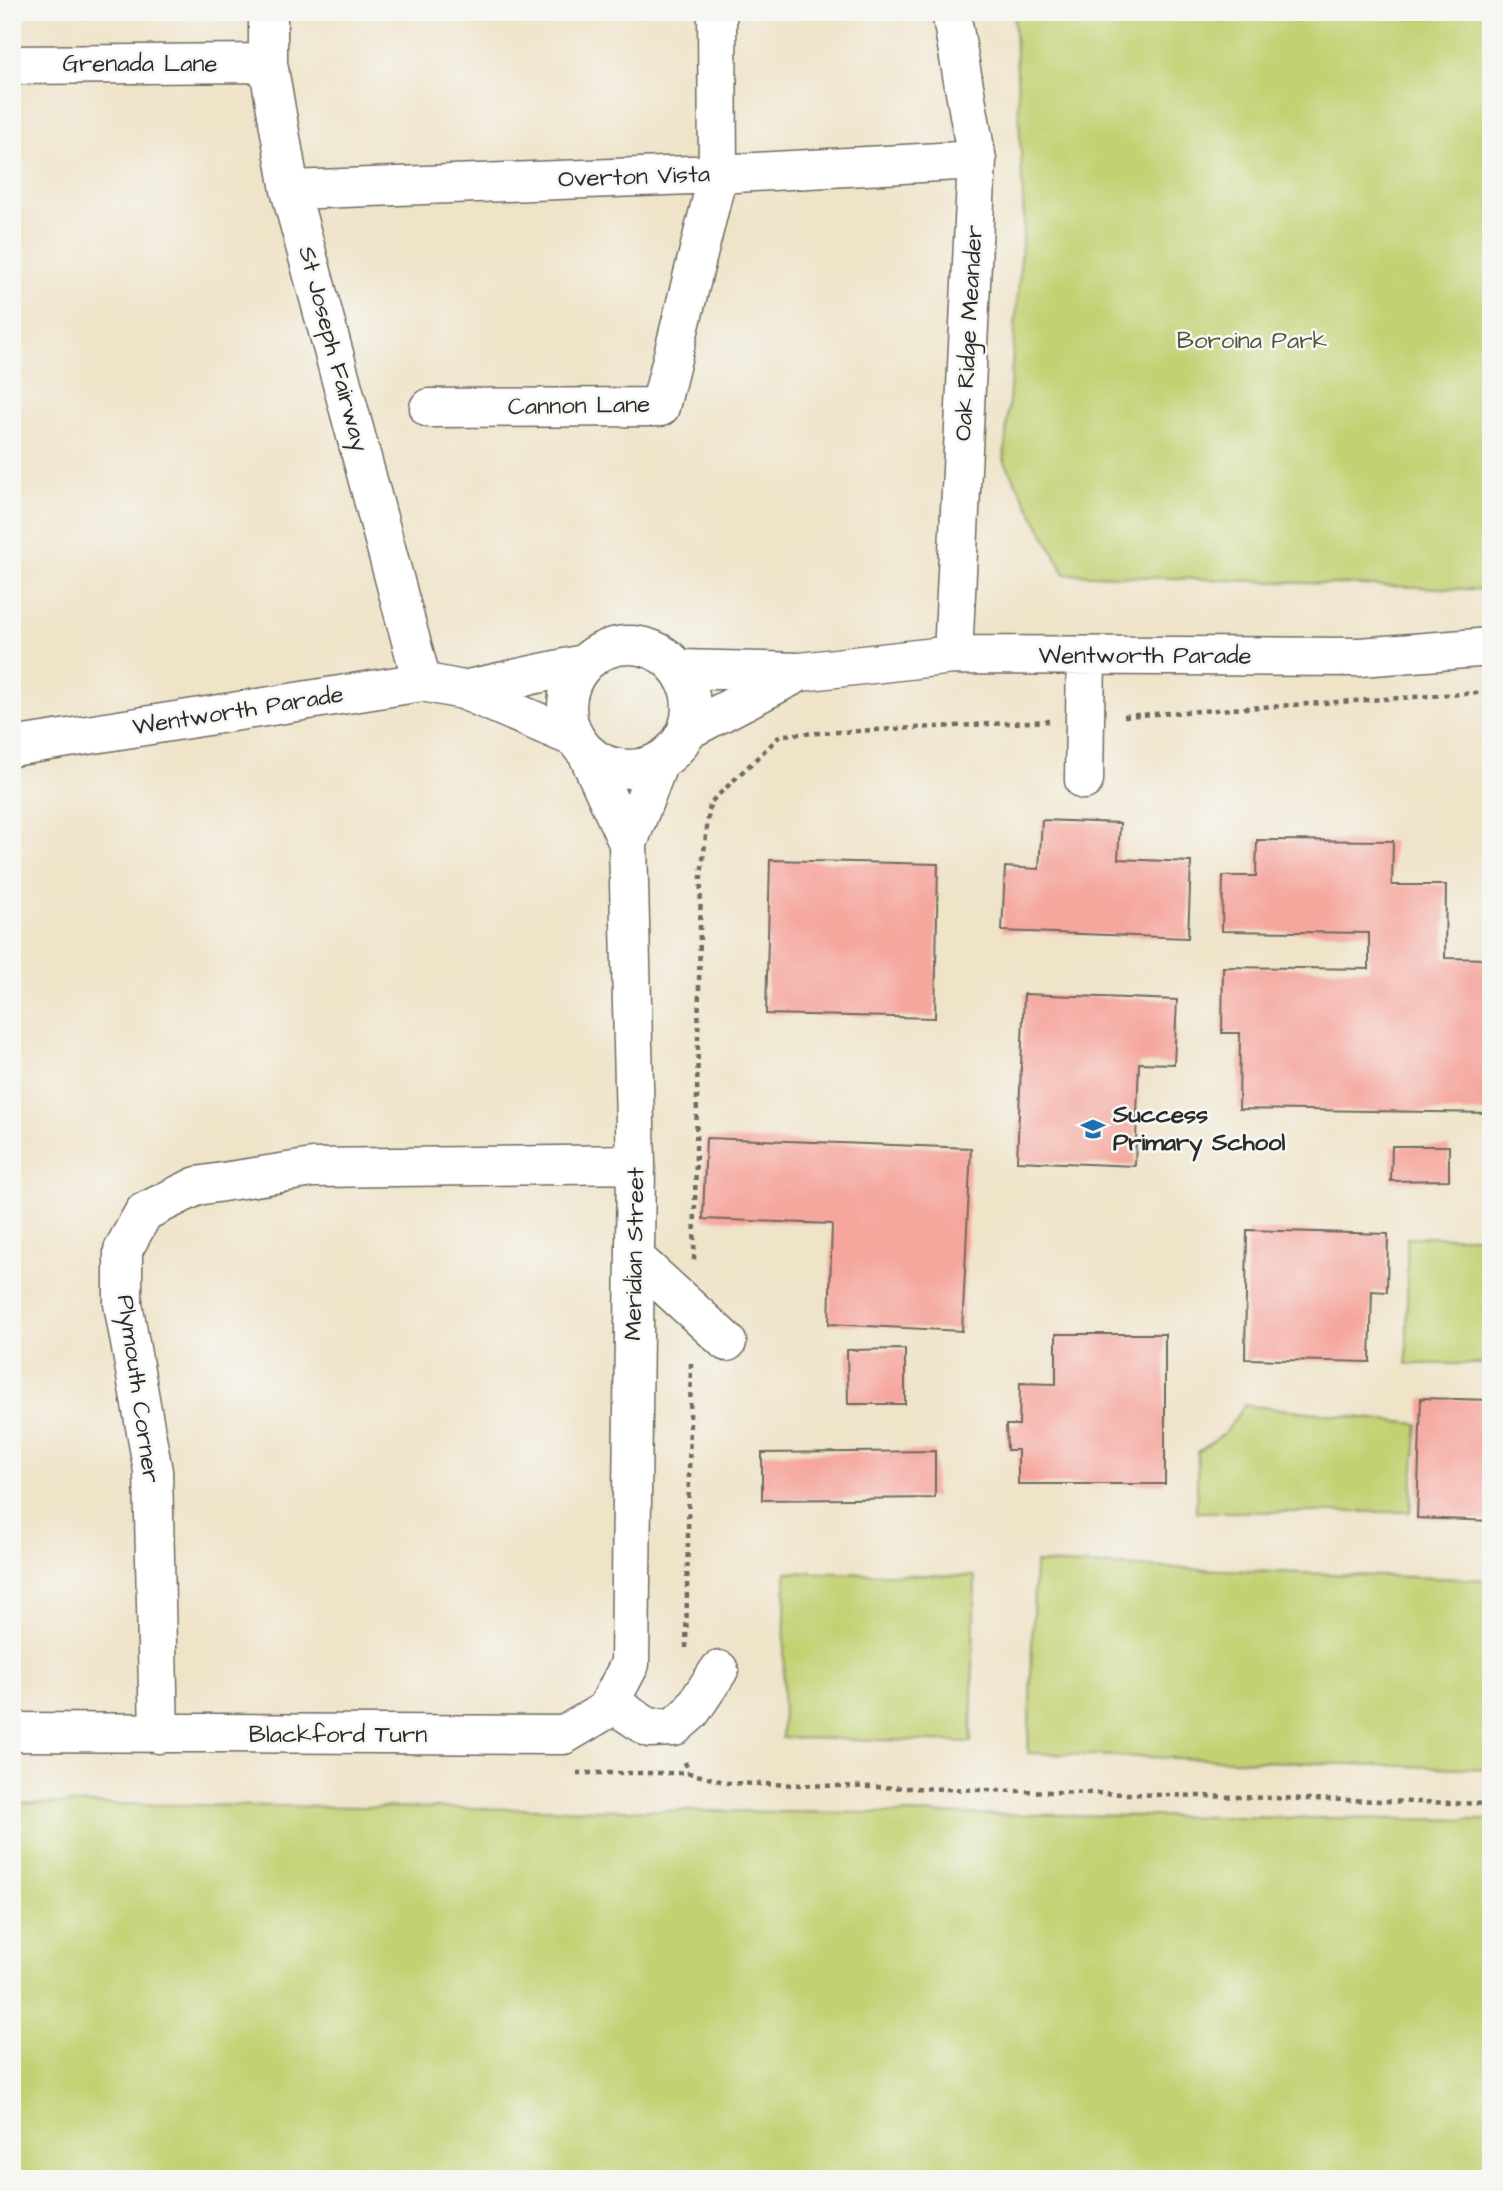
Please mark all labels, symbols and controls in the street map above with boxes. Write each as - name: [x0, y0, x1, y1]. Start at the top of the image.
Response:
- street label: Grenada Lane: [63, 47, 218, 81]
- street label: Overton Vista: [557, 157, 711, 197]
- street label: Oak Ridge Meander: [946, 224, 993, 442]
- street label: St Joseph Fairway: [288, 243, 377, 456]
- park label: Boroina Park: [1177, 324, 1327, 358]
- street label: Cannon Lane: [508, 388, 650, 424]
- street label: Wentworth Parade: [1039, 639, 1251, 673]
- street label: Wentworth Parade: [130, 678, 346, 744]
- place label: Success Primary School: [1112, 1098, 1286, 1162]
- school or university icon: Success Primary School: [1079, 1115, 1107, 1143]
- street label: Meridian Street: [616, 1167, 654, 1341]
- street label: Plymouth Corner: [107, 1293, 168, 1485]
- street label: Blackford Turn: [249, 1718, 427, 1752]

